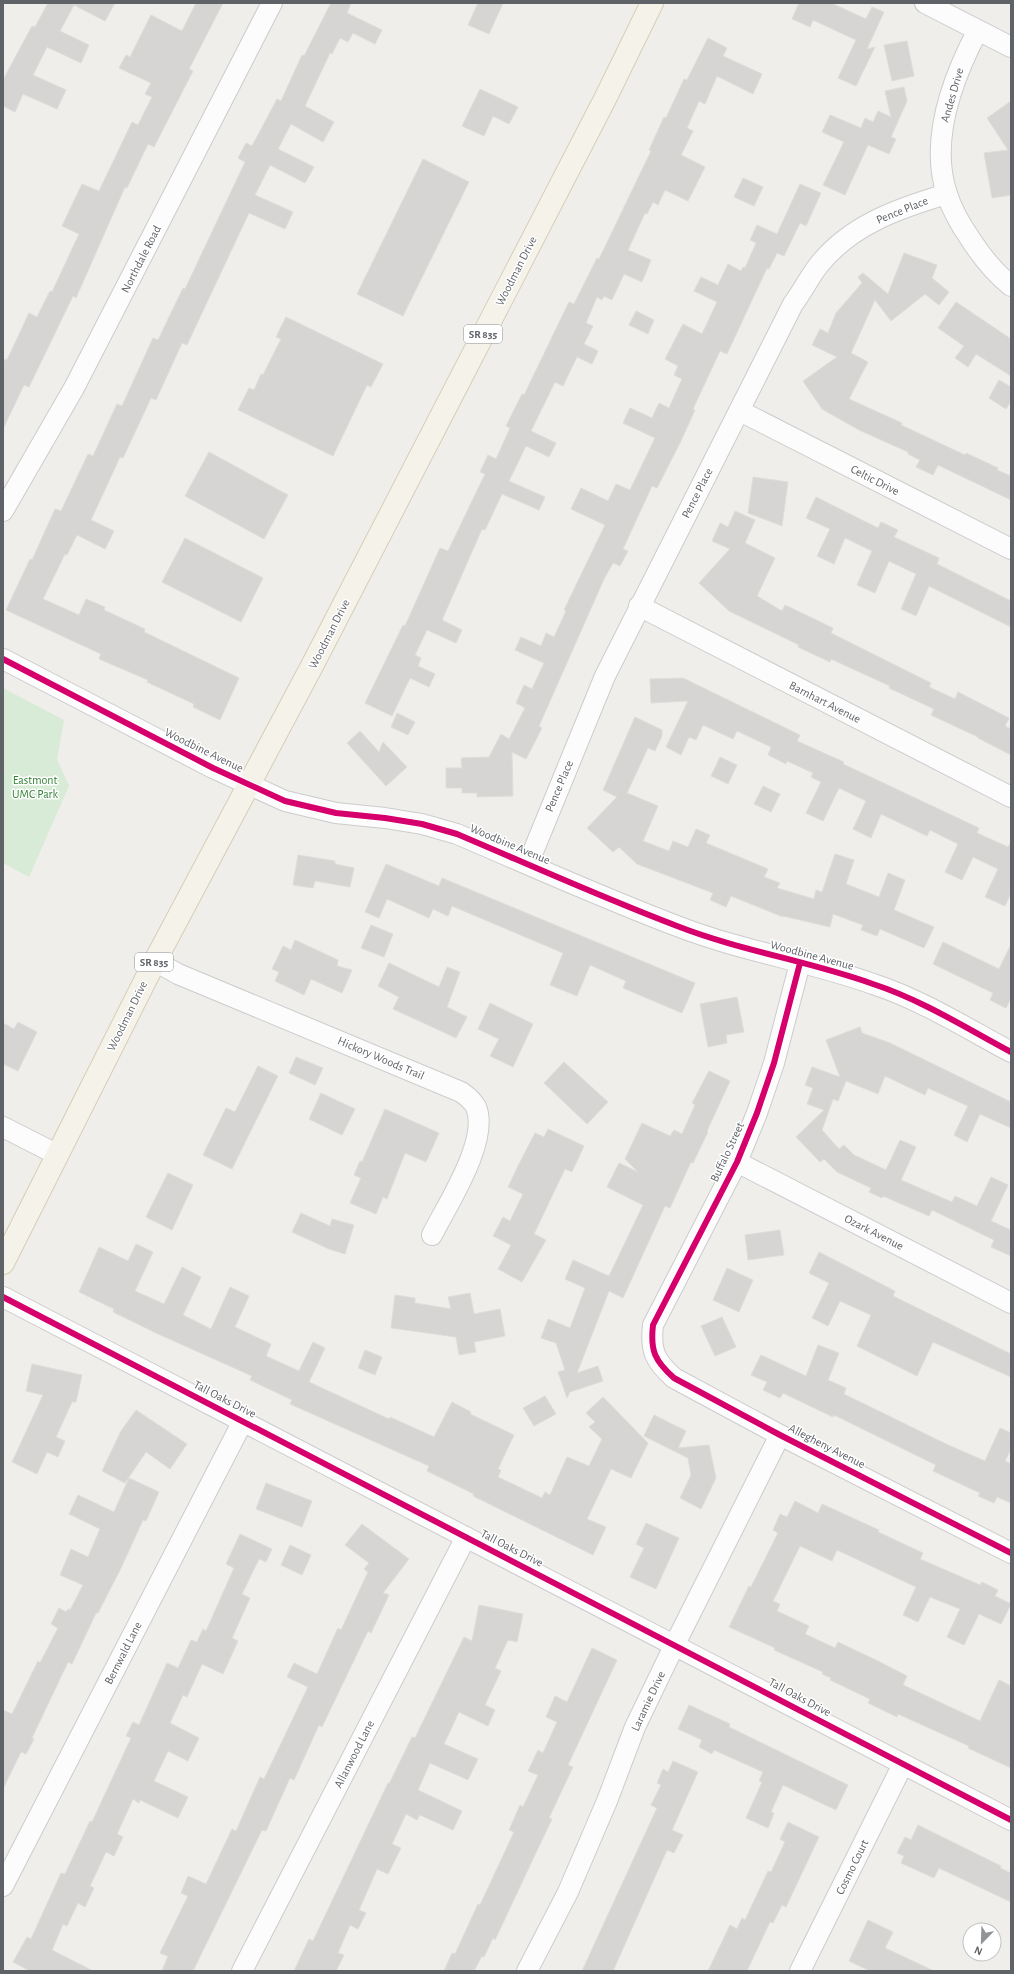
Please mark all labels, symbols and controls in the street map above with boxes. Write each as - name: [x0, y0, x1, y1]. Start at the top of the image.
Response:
- street label: Andes Drive: [938, 66, 966, 124]
- street label: Pence Place: [874, 194, 930, 226]
- street label: Northdale Road: [119, 223, 163, 295]
- street label: Woodman Drive: [493, 234, 539, 308]
- road number: SR 835: [464, 325, 502, 343]
- street label: Celtic Drive: [849, 463, 901, 497]
- street label: Pence Place: [679, 466, 715, 520]
- street label: Woodman Drive: [306, 597, 352, 671]
- street label: Barnhart Avenue: [787, 679, 863, 725]
- street label: Woodbine Avenue: [163, 726, 245, 774]
- street label: Pence Place: [543, 759, 575, 813]
- park label: Eastmont UMC Park: [12, 774, 58, 800]
- street label: Woodbine Avenue: [468, 822, 552, 866]
- street label: Woodbine Avenue: [769, 938, 855, 972]
- road number: SR 835: [135, 953, 173, 971]
- street label: Woodman Drive: [105, 979, 149, 1053]
- street label: Hickory Woods Trail: [336, 1034, 426, 1083]
- street label: Buffalo Street: [708, 1120, 746, 1184]
- street label: Ozark Avenue: [843, 1212, 905, 1252]
- street label: Tall Oaks Drive: [192, 1378, 258, 1420]
- street label: Allegheny Avenue: [786, 1422, 867, 1471]
- street label: Tall Oaks Drive: [479, 1527, 545, 1569]
- street label: Bernwald Lane: [102, 1620, 144, 1686]
- street label: Laramie Drive: [629, 1669, 667, 1733]
- street label: Tall Oaks Drive: [767, 1676, 833, 1718]
- street label: Allanwood Lane: [332, 1718, 376, 1790]
- street label: Cosmo Court: [834, 1838, 870, 1896]
- north arrow: [962, 1922, 1002, 1962]
- text: N: [973, 1944, 984, 1957]

